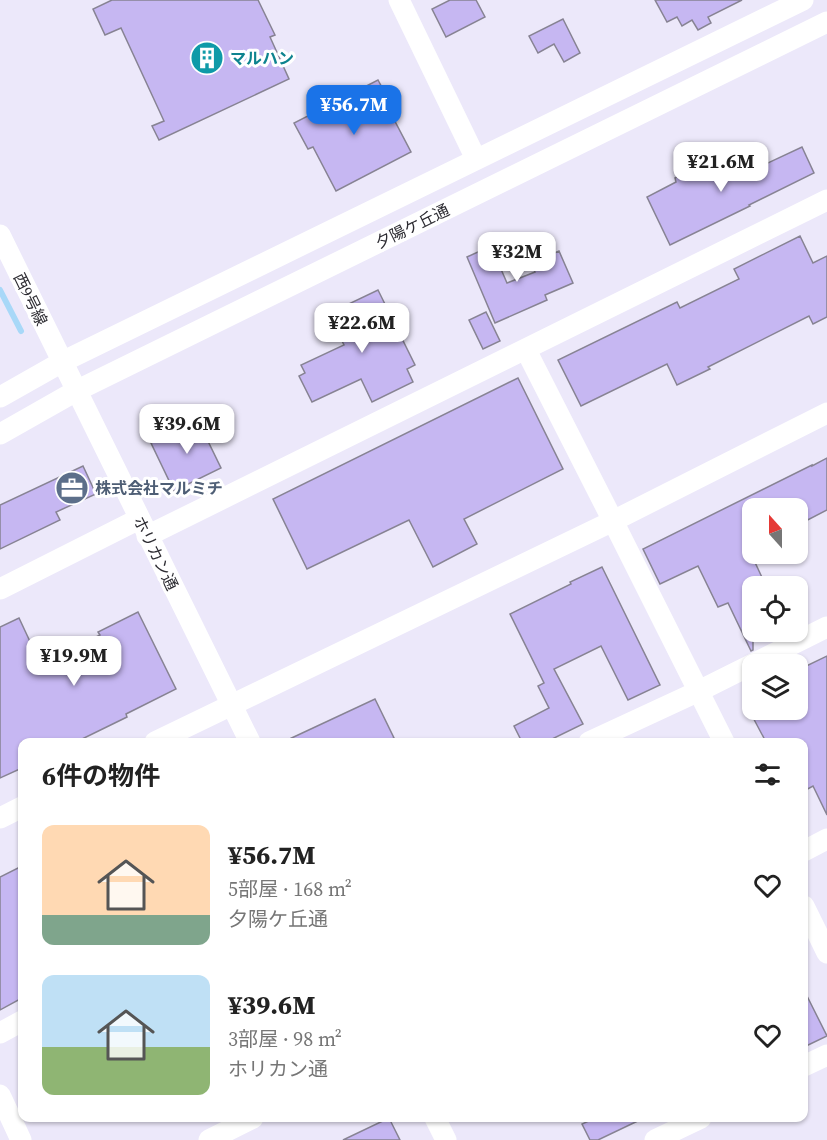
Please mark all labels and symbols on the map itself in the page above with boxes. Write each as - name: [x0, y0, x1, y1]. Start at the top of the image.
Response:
- building icon: マルハン: [189, 40, 225, 76]
- place label: マルハン: [230, 47, 294, 69]
- pin: ¥56.7M: [305, 85, 403, 136]
- pin: ¥21.6M: [672, 142, 770, 193]
- street label: 夕陽ケ丘通: [371, 199, 453, 253]
- pin: ¥32M: [481, 232, 553, 283]
- street label: 西9号線: [9, 269, 53, 329]
- pin: ¥22.6M: [313, 303, 411, 354]
- pin: ¥39.6M: [138, 404, 236, 455]
- office icon: 株式会社マルミチ: [54, 470, 90, 506]
- place label: 株式会社マルミチ: [95, 477, 223, 499]
- north arrow: [742, 498, 808, 564]
- street label: ホリカン通: [129, 512, 183, 594]
- pin: ¥19.9M: [25, 636, 123, 687]

